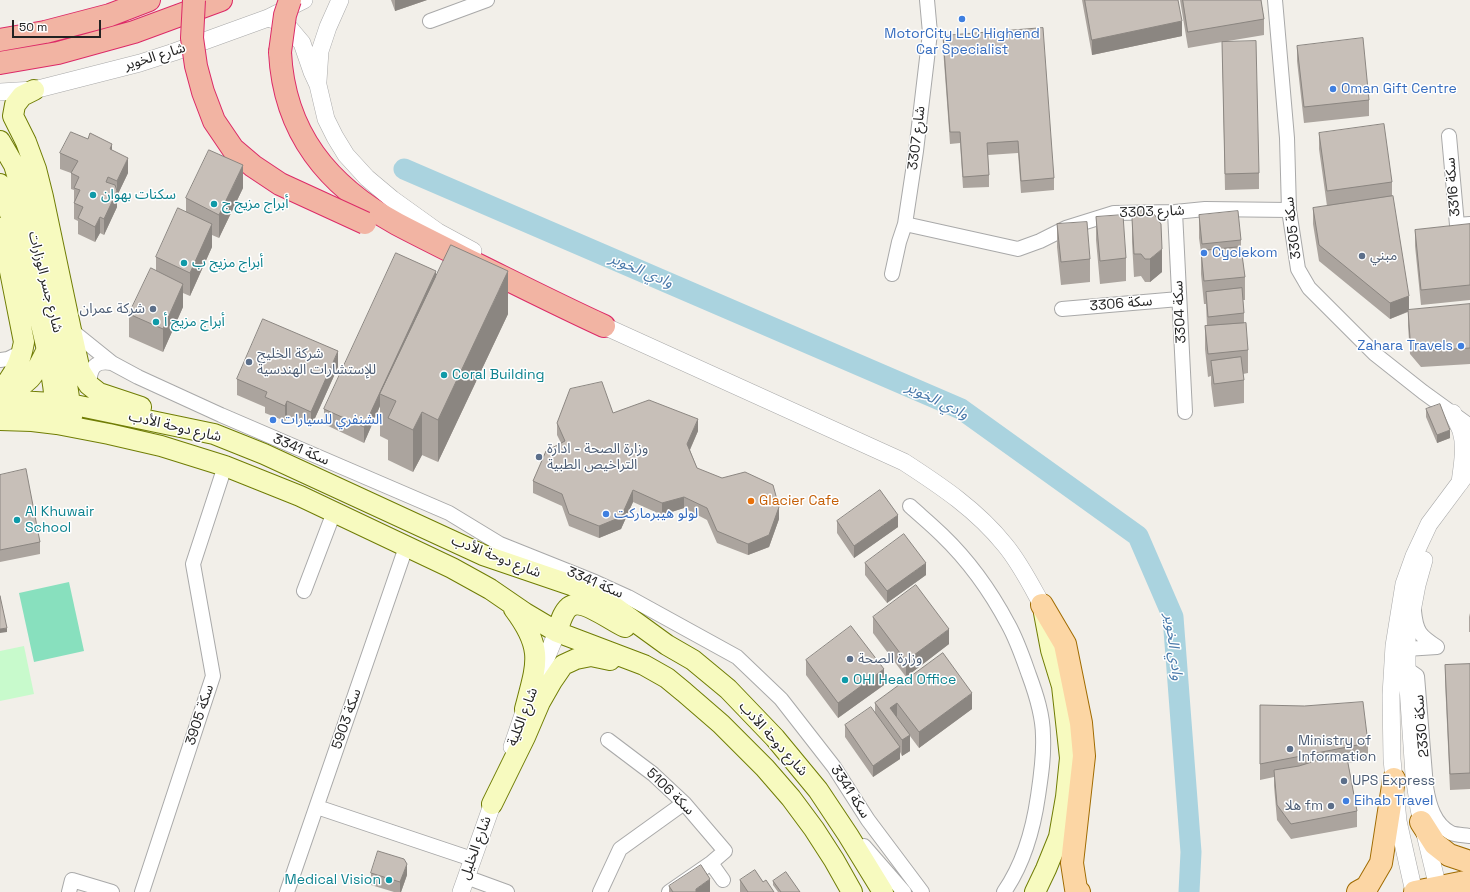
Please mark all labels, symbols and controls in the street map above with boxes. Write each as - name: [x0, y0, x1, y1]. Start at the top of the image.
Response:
- scale bar: [14, 12, 103, 38]
- marker: MotorCity LLC Highend Car Specialist: [957, 14, 967, 24]
- text: 50 m: [19, 19, 47, 35]
- place label: MotorCity LLC Highend Car Specialist: [884, 26, 1040, 58]
- street label: شارع الخوير: [122, 40, 188, 74]
- place label: Oman Gift Centre: [1341, 81, 1457, 97]
- marker: Oman Gift Centre: [1328, 84, 1338, 94]
- street label: 3307 شارع: [905, 105, 929, 171]
- street label: سكة 3316: [1442, 157, 1464, 217]
- place label: سكنات بهوان: [101, 187, 176, 203]
- marker: سكنات بهوان: [88, 190, 98, 200]
- place label: أبراج مزيج ج: [222, 196, 288, 212]
- street label: 3305 سكة: [1281, 196, 1305, 260]
- marker: أبراج مزيج ج: [209, 199, 219, 209]
- street label: 3303 شارع: [1119, 202, 1185, 222]
- street label: شارع جسر الوزارات: [24, 230, 66, 334]
- place label: Cyclekom: [1212, 245, 1277, 261]
- marker: Cyclekom: [1199, 248, 1209, 258]
- place label: مبني: [1370, 248, 1397, 264]
- water label: وادي الخوير: [607, 250, 675, 292]
- marker: مبني: [1357, 251, 1367, 261]
- place label: أبراج مزيج ب: [192, 255, 263, 271]
- marker: أبراج مزيج ب: [179, 258, 189, 268]
- street label: سكة 3304: [1170, 280, 1190, 344]
- street label: سكة 3306: [1089, 293, 1153, 315]
- place label: شركة عمران: [80, 301, 145, 317]
- marker: شركة عمران: [148, 304, 158, 314]
- place label: أبراج مزيج أ: [164, 314, 225, 330]
- marker: أبراج مزيج أ: [151, 317, 161, 327]
- place label: Zahara Travels: [1357, 338, 1453, 354]
- marker: Zahara Travels: [1456, 341, 1466, 351]
- place label: شركة الخليج للإستشارات الهندسية: [257, 346, 376, 378]
- marker: شركة الخليج للإستشارات الهندسية: [244, 357, 254, 367]
- place label: Coral Building: [452, 367, 544, 383]
- marker: Coral Building: [439, 370, 449, 380]
- water label: وادي الخوير: [903, 378, 971, 424]
- street label: شارع دوحة الأدب: [127, 408, 223, 446]
- place label: الشنفري للسيارات: [281, 412, 382, 428]
- marker: الشنفري للسيارات: [268, 415, 278, 425]
- street label: سكة 3341: [270, 431, 332, 469]
- place label: وزارة الصحة - ادارة التراخيص الطبية: [547, 441, 648, 474]
- marker: وزارة الصحة - ادارة التراخيص الطبية: [534, 452, 544, 462]
- place label: Glacier Cafe: [759, 493, 839, 509]
- marker: Glacier Cafe: [746, 496, 756, 506]
- place label: Al Khuwair School: [25, 504, 94, 536]
- place label: لولو هيبرماركت: [614, 506, 698, 522]
- marker: لولو هيبرماركت: [601, 509, 611, 519]
- marker: Al Khuwair School: [12, 515, 22, 525]
- street label: شارع دوحة الأدب: [449, 532, 543, 582]
- street label: سكة 3341: [564, 564, 626, 602]
- water label: وادي الخوير: [1160, 613, 1186, 681]
- place label: وزارة الصحة: [858, 651, 922, 667]
- marker: وزارة الصحة: [845, 654, 855, 664]
- place label: OHI Head Office: [853, 672, 956, 688]
- marker: OHI Head Office: [840, 675, 850, 685]
- street label: سكة 3905: [182, 683, 218, 747]
- street label: شارع الكلية: [504, 685, 542, 749]
- street label: سكة 5903: [329, 687, 365, 751]
- street label: سكة 2330: [1411, 694, 1433, 758]
- street label: شارع دوحة الأدب: [735, 698, 811, 780]
- place label: Ministry of Information: [1298, 733, 1376, 766]
- marker: Ministry of Information: [1285, 744, 1295, 754]
- street label: سكة 3341: [827, 762, 873, 822]
- street label: سكة 5106: [643, 765, 697, 819]
- place label: UPS Express: [1352, 773, 1435, 789]
- marker: UPS Express: [1339, 776, 1349, 786]
- place label: Eihab Travel: [1354, 793, 1433, 809]
- marker: Eihab Travel: [1341, 796, 1351, 806]
- place label: هلا fm: [1285, 798, 1323, 814]
- marker: هلا fm: [1326, 801, 1336, 811]
- street label: شارع الخليل: [457, 814, 495, 882]
- place label: Medical Vision: [285, 872, 381, 888]
- marker: Medical Vision: [384, 875, 394, 885]

